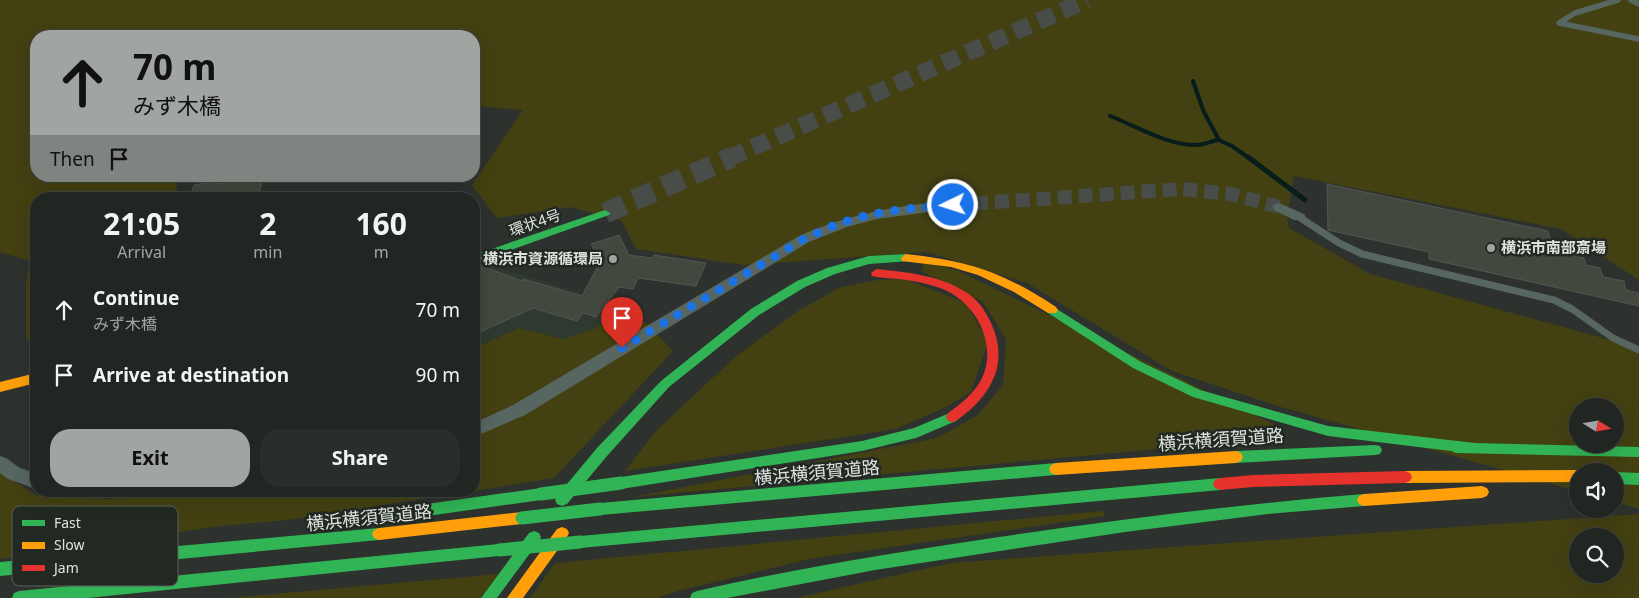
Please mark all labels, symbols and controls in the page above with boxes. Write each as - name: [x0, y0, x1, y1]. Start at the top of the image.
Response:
- text: 70 m: [133, 43, 216, 90]
- icon: ahead: [50, 50, 115, 115]
- text: みず木橋: [133, 90, 221, 120]
- icon: arrive: [105, 145, 133, 173]
- text: Then: [50, 146, 95, 172]
- position arrow: [926, 178, 978, 230]
- text: 21:05: [103, 203, 180, 244]
- text: 2: [259, 203, 276, 244]
- text: 160: [355, 203, 407, 244]
- street label: 環状4号: [506, 204, 563, 240]
- place label: 横浜市南部斎場: [1501, 237, 1606, 257]
- text: Arrival: [117, 241, 166, 263]
- text: min: [253, 241, 282, 263]
- text: m: [374, 241, 389, 263]
- marker: 横浜市南部斎場: [1485, 242, 1497, 254]
- place label: 横浜市資源循環局: [483, 248, 603, 268]
- marker: 横浜市資源循環局: [607, 253, 619, 265]
- text: Continue: [93, 285, 179, 311]
- icon: ahead: [50, 296, 78, 324]
- text: 70 m: [416, 297, 460, 323]
- pin: [601, 297, 643, 348]
- icon: arrive: [608, 304, 636, 332]
- text: みず木橋: [93, 313, 157, 335]
- icon: arrive: [50, 361, 78, 389]
- text: Arrive at destination: [93, 362, 289, 388]
- text: 90 m: [416, 362, 460, 388]
- north arrow: [1569, 398, 1624, 452]
- map controls: [1569, 398, 1624, 583]
- street label: 横浜横須賀道路: [1157, 423, 1285, 455]
- button: Exit: [50, 429, 250, 487]
- button: Share: [260, 429, 460, 487]
- street label: 横浜横須賀道路: [753, 455, 881, 489]
- button: sound: [1569, 463, 1624, 518]
- street label: 横浜横須賀道路: [305, 498, 433, 536]
- legend: [12, 506, 178, 586]
- text: Fast: [54, 513, 81, 532]
- button: search: [1569, 528, 1624, 583]
- text: Slow: [54, 535, 85, 554]
- text: Jam: [52, 558, 79, 577]

